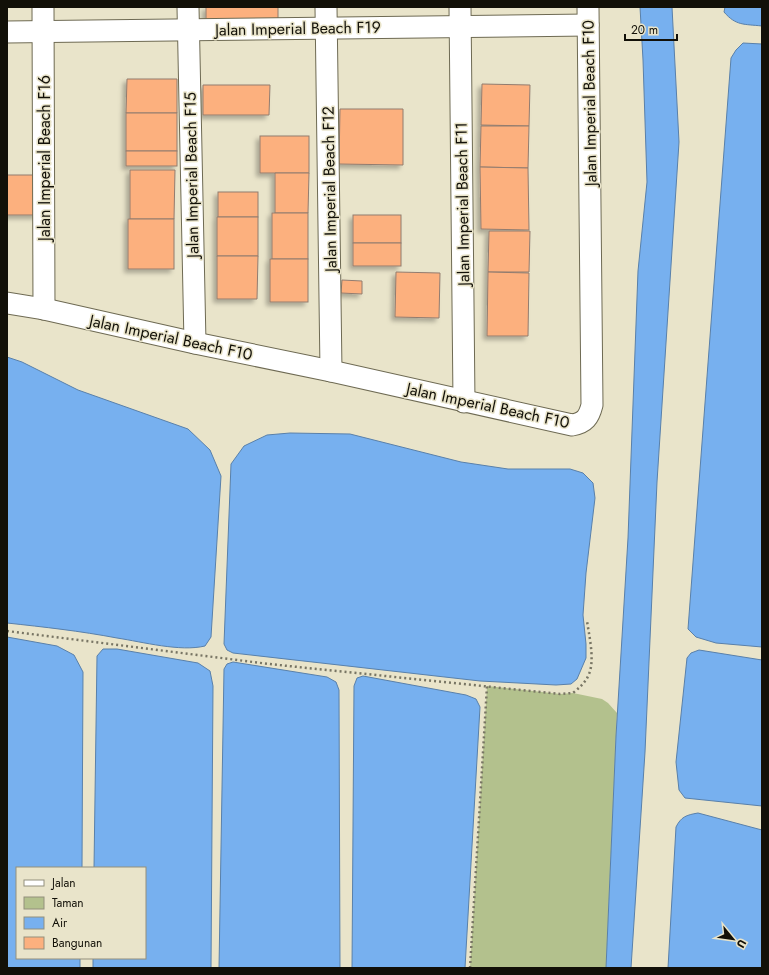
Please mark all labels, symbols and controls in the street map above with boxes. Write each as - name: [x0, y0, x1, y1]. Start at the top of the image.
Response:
- street label: Jalan Imperial Beach F19: [213, 16, 381, 41]
- scale bar: [625, 16, 677, 42]
- street label: Jalan Imperial Beach F10: [577, 20, 602, 188]
- text: 20 m: [631, 21, 658, 39]
- street label: Jalan Imperial Beach F16: [33, 75, 56, 243]
- street label: Jalan Imperial Beach F15: [179, 92, 204, 260]
- street label: Jalan Imperial Beach F12: [317, 106, 342, 274]
- street label: Jalan Imperial Beach F11: [450, 122, 475, 288]
- street label: Jalan Imperial Beach F10: [85, 309, 255, 366]
- street label: Jalan Imperial Beach F10: [402, 377, 572, 434]
- legend: [16, 867, 146, 959]
- text: Jalan: [50, 874, 75, 892]
- text: Taman: [52, 894, 84, 912]
- text: Air: [52, 914, 68, 932]
- north arrow: [713, 919, 753, 959]
- text: Bangunan: [52, 934, 102, 952]
- text: U: [733, 937, 751, 951]

